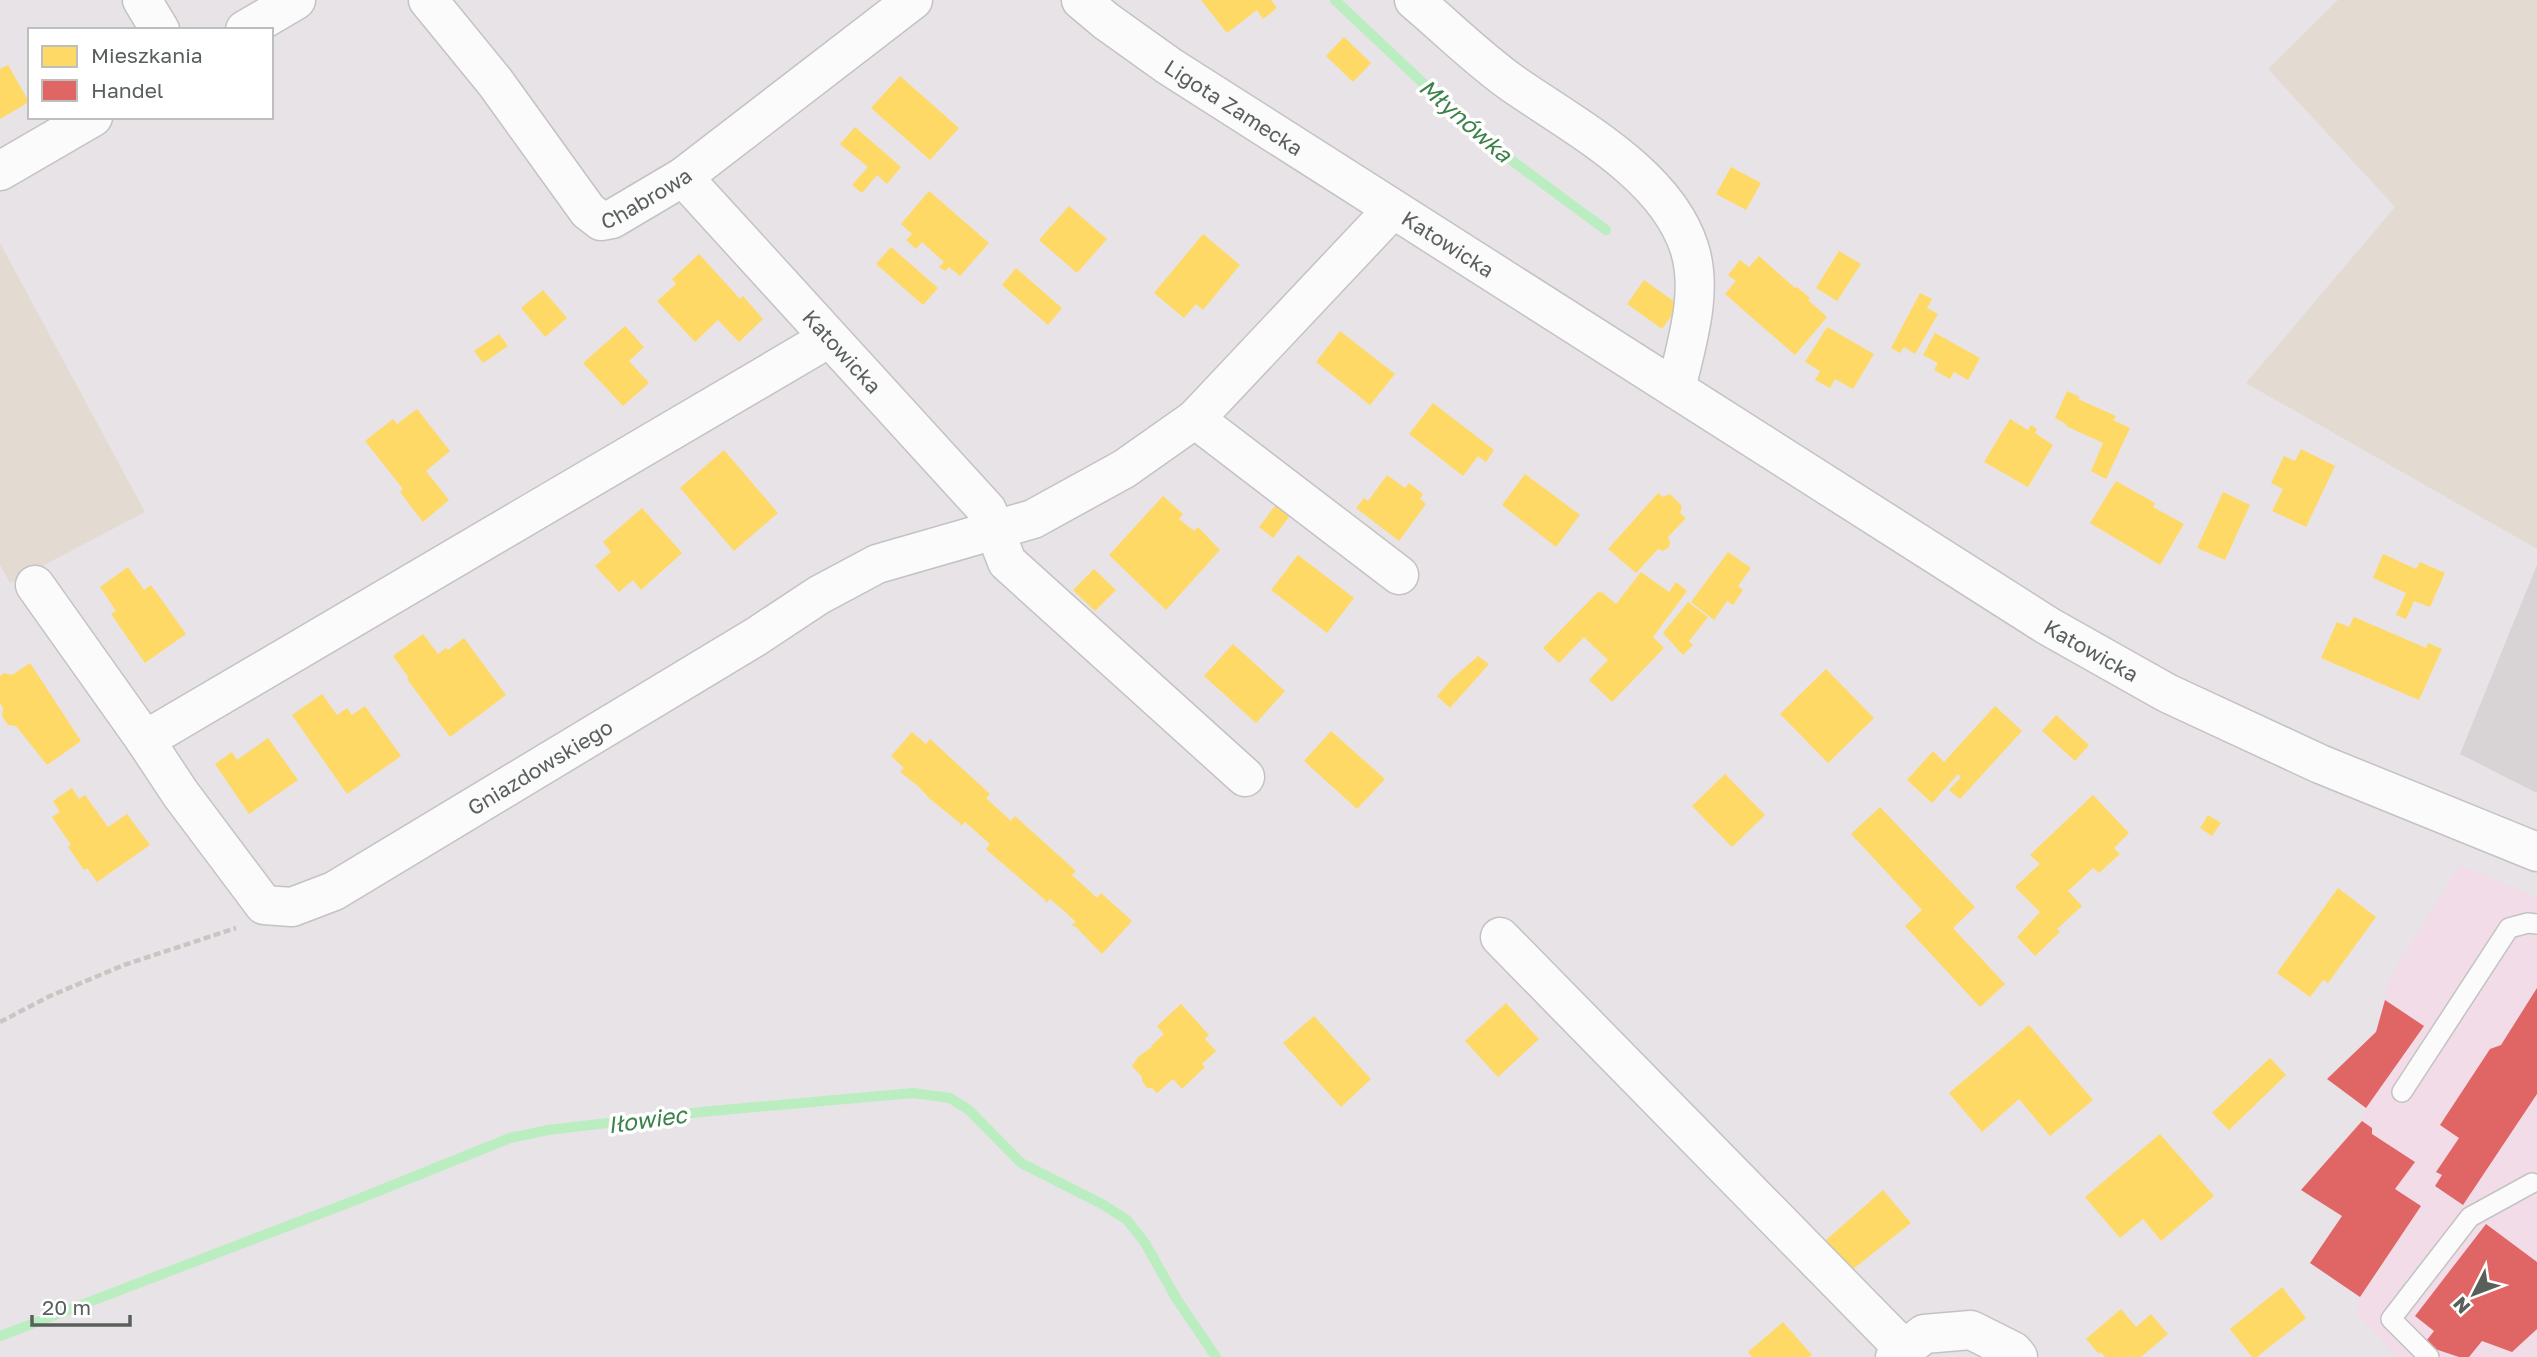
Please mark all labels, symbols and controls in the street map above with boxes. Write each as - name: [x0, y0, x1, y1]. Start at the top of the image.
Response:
- legend: [28, 28, 273, 119]
- text: Mieszkania: [91, 42, 203, 68]
- street label: Ligota Zamecka: [1160, 54, 1308, 161]
- water label: Młynówka: [1414, 72, 1519, 168]
- text: Handel: [91, 77, 164, 103]
- street label: Chabrowa: [599, 162, 697, 234]
- street label: Katowicka: [1397, 205, 1499, 283]
- street label: Katowicka: [797, 304, 887, 399]
- street label: Katowicka: [2039, 613, 2143, 687]
- street label: Gniazdowskiego: [463, 713, 617, 821]
- water label: Iłowiec: [606, 1099, 690, 1138]
- north arrow: [2439, 1259, 2509, 1329]
- scale bar: [32, 1284, 130, 1328]
- text: N: [2448, 1293, 2474, 1319]
- text: 20 m: [42, 1294, 91, 1320]

